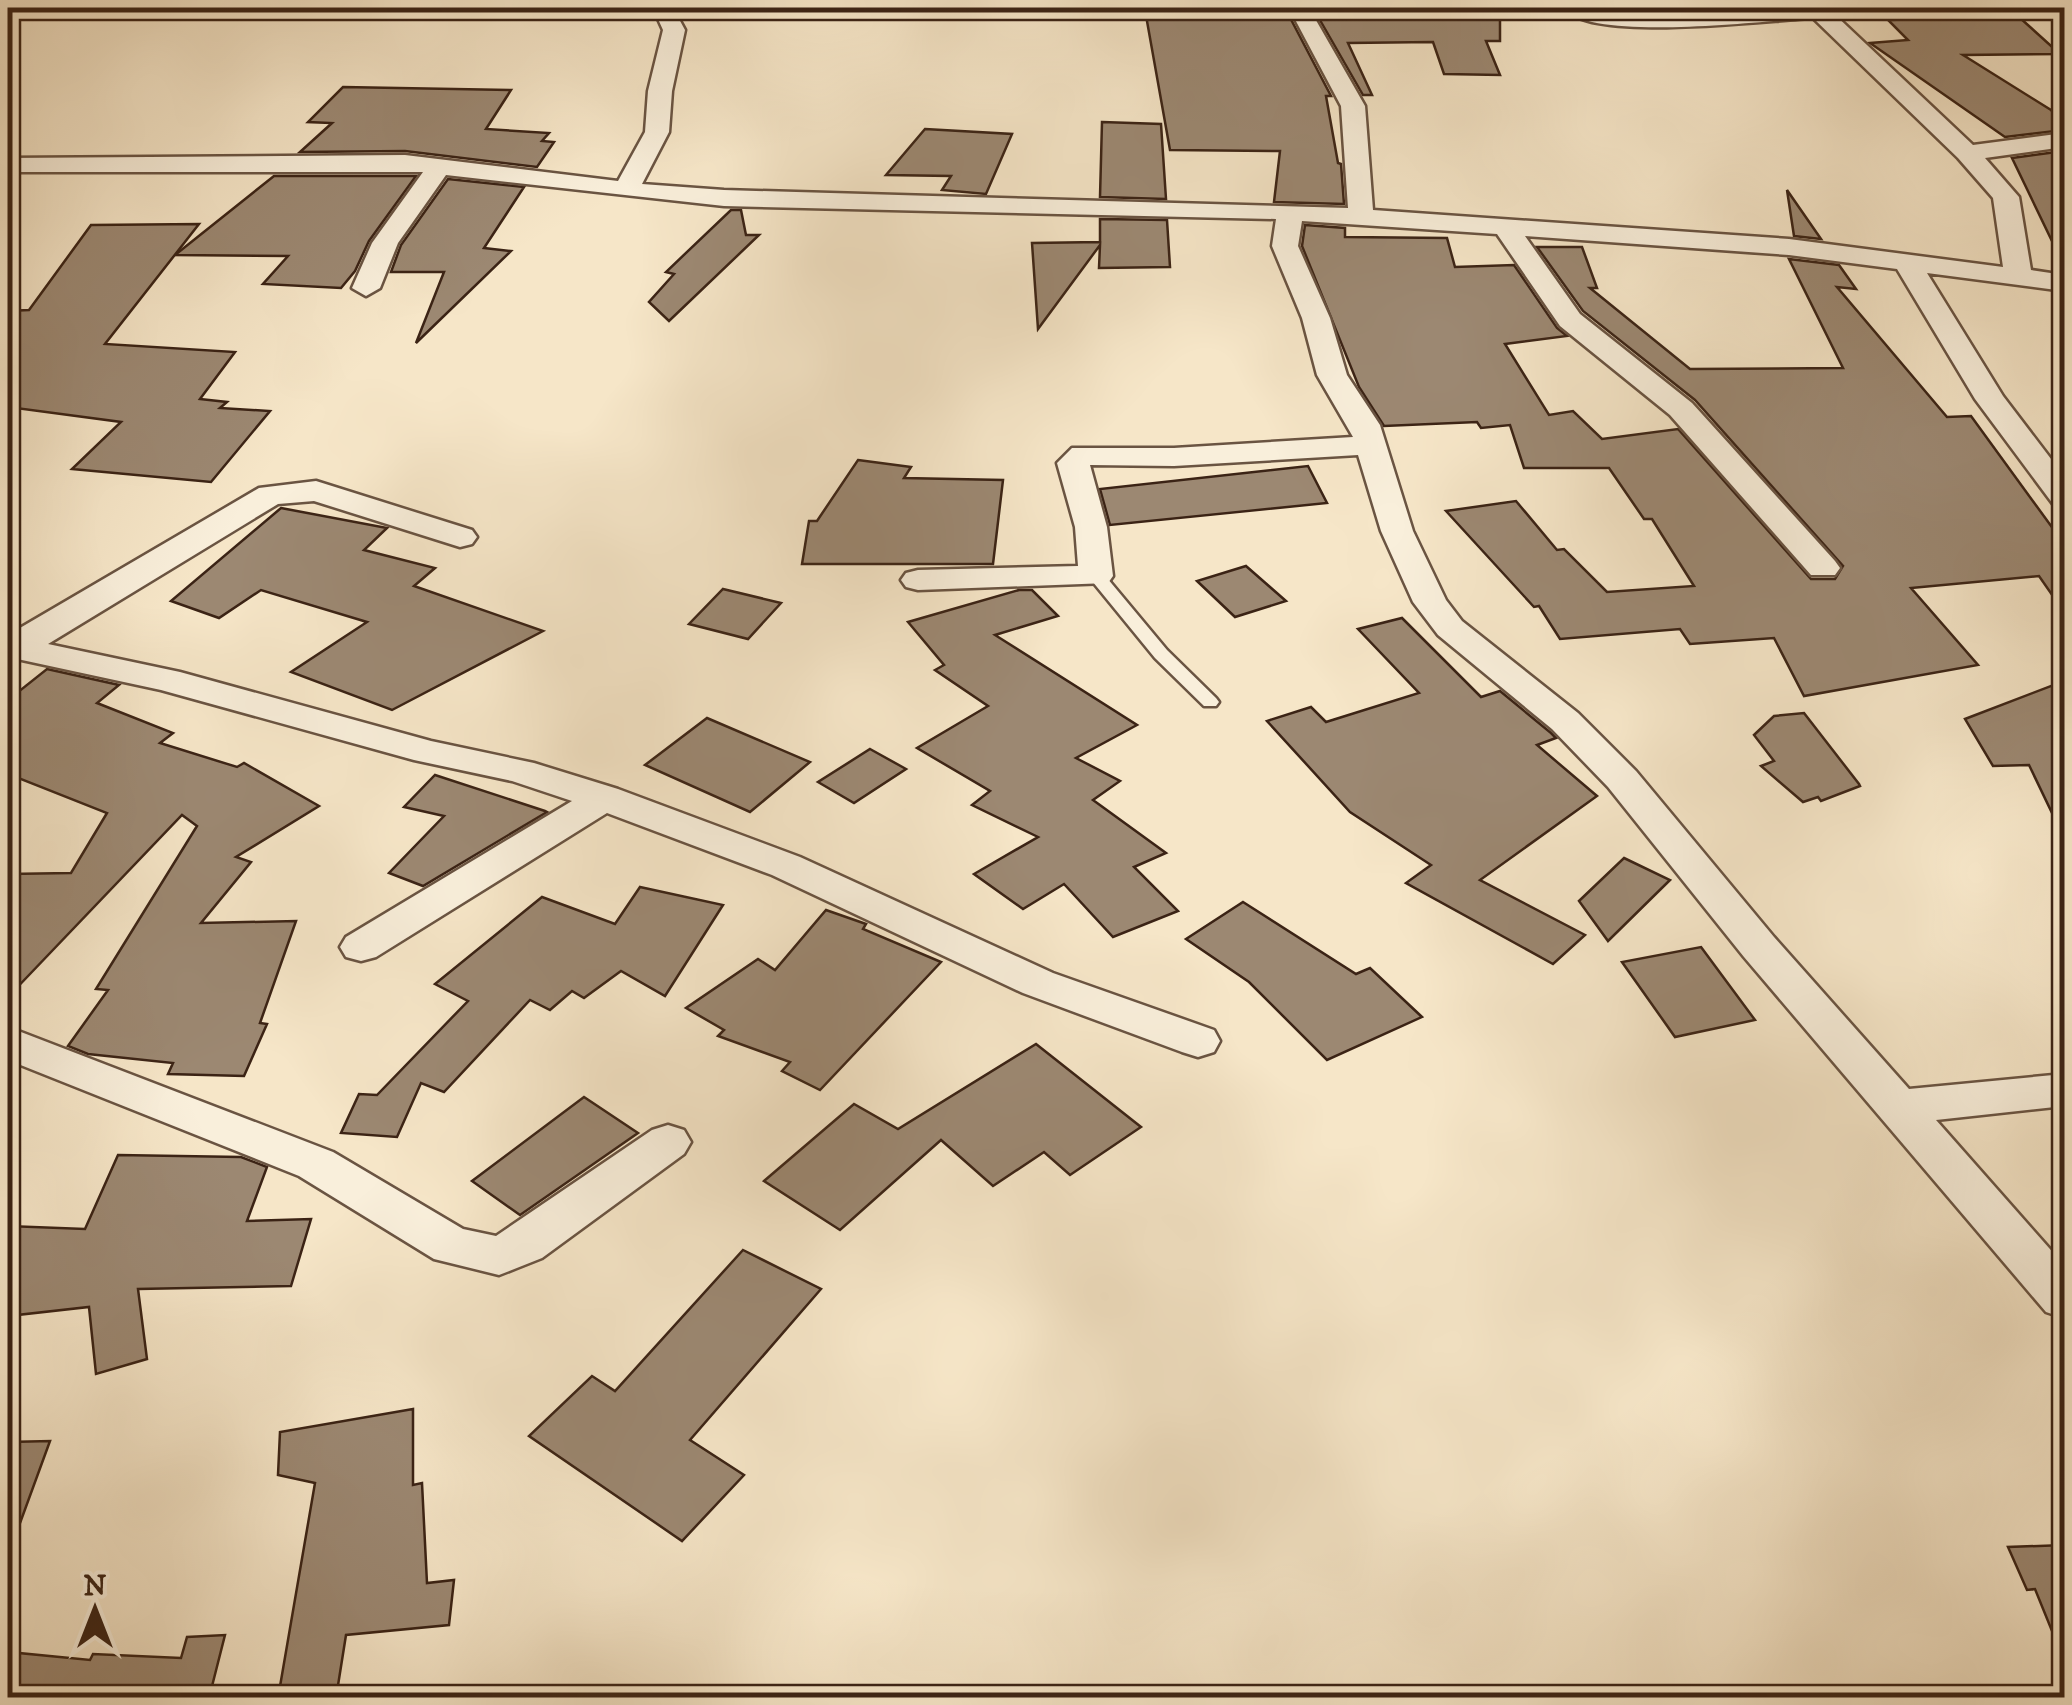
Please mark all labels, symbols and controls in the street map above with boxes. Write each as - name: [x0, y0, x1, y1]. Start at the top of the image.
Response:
- north arrow: [45, 1560, 145, 1660]
- text: N: [84, 1569, 107, 1604]

